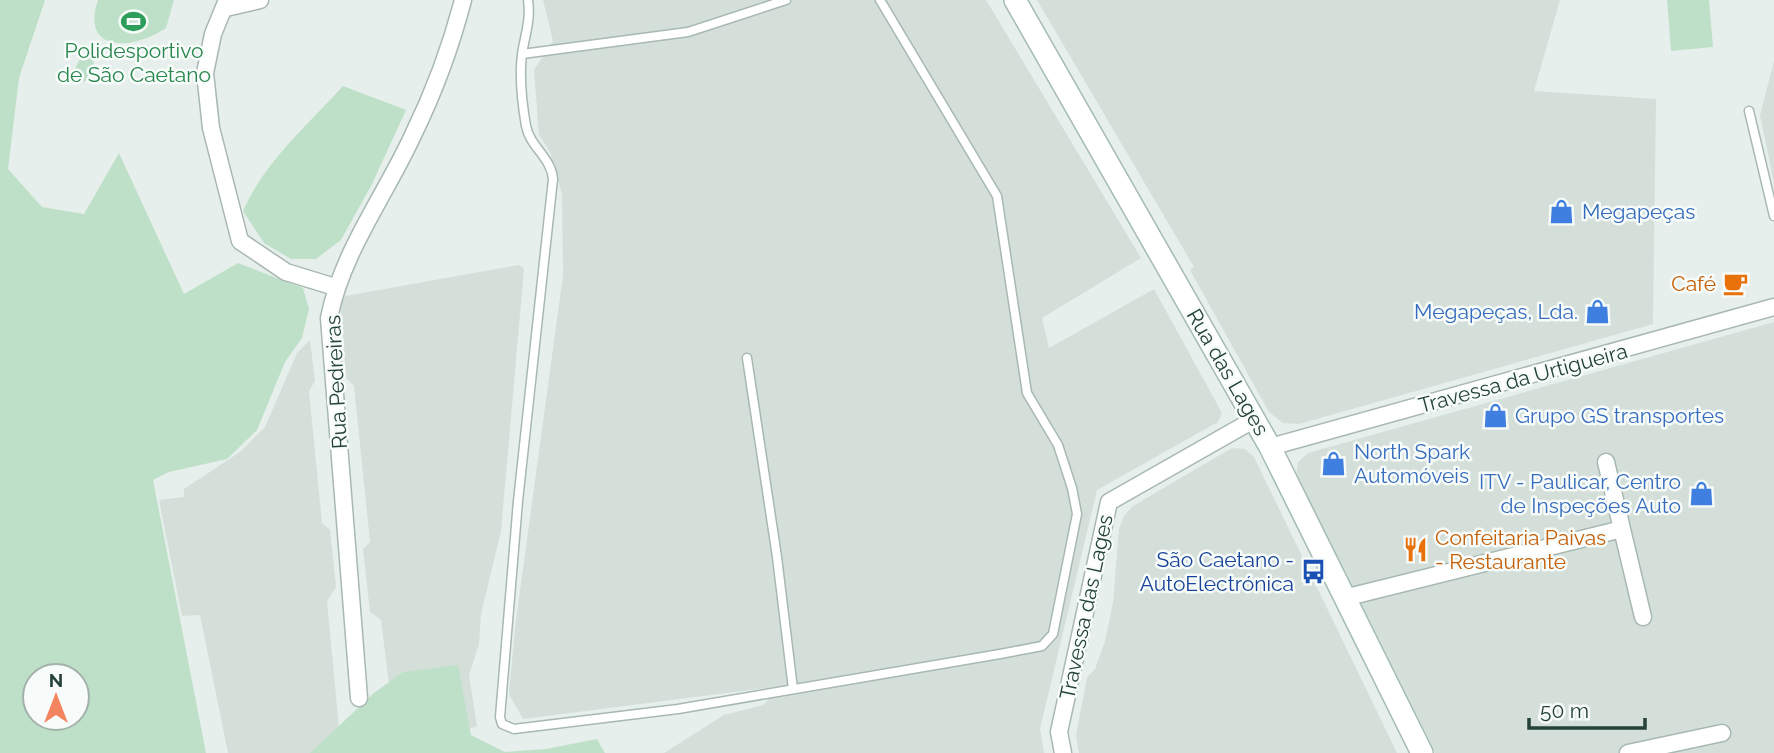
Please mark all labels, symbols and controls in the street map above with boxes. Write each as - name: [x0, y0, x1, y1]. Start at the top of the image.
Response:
- sports icon: Polidesportivo de São Caetano: [120, 7, 148, 35]
- place label: Polidesportivo de São Caetano: [57, 38, 211, 87]
- shop icon: Megapeças: [1548, 197, 1576, 225]
- place label: Megapeças: [1582, 199, 1695, 224]
- cafe icon: Café: [1722, 269, 1750, 297]
- place label: Café: [1671, 271, 1716, 296]
- shop icon: Megapeças, Lda.: [1584, 297, 1612, 325]
- place label: Megapeças, Lda.: [1414, 299, 1578, 324]
- street label: Rua das Lages: [1182, 304, 1274, 440]
- street label: Rua Pedreiras: [320, 314, 352, 450]
- street label: Travessa da Urtigueira: [1416, 338, 1630, 418]
- shop icon: Grupo GS transportes: [1481, 401, 1509, 429]
- place label: Grupo GS transportes: [1515, 403, 1724, 428]
- place label: North Spark Automóveis: [1354, 439, 1470, 488]
- shop icon: North Spark Automóveis: [1320, 449, 1348, 477]
- place label: ITV - Paulicar, Centro de Inspeções Auto: [1479, 469, 1681, 518]
- shop icon: ITV - Paulicar, Centro de Inspeções Auto: [1687, 479, 1715, 507]
- street label: Travessa das Lages: [1054, 512, 1118, 702]
- place label: Confeitaria Paivas - Restaurante: [1435, 525, 1606, 574]
- restaurant icon: Confeitaria Paivas - Restaurante: [1401, 535, 1429, 563]
- place label: São Caetano - AutoElectrónica: [1140, 547, 1294, 596]
- bus stop icon: São Caetano - AutoElectrónica: [1300, 557, 1328, 585]
- north arrow: [21, 662, 91, 732]
- text: N: [49, 669, 63, 691]
- scale bar: [1529, 686, 1644, 730]
- text: 50 m: [1540, 698, 1589, 723]

